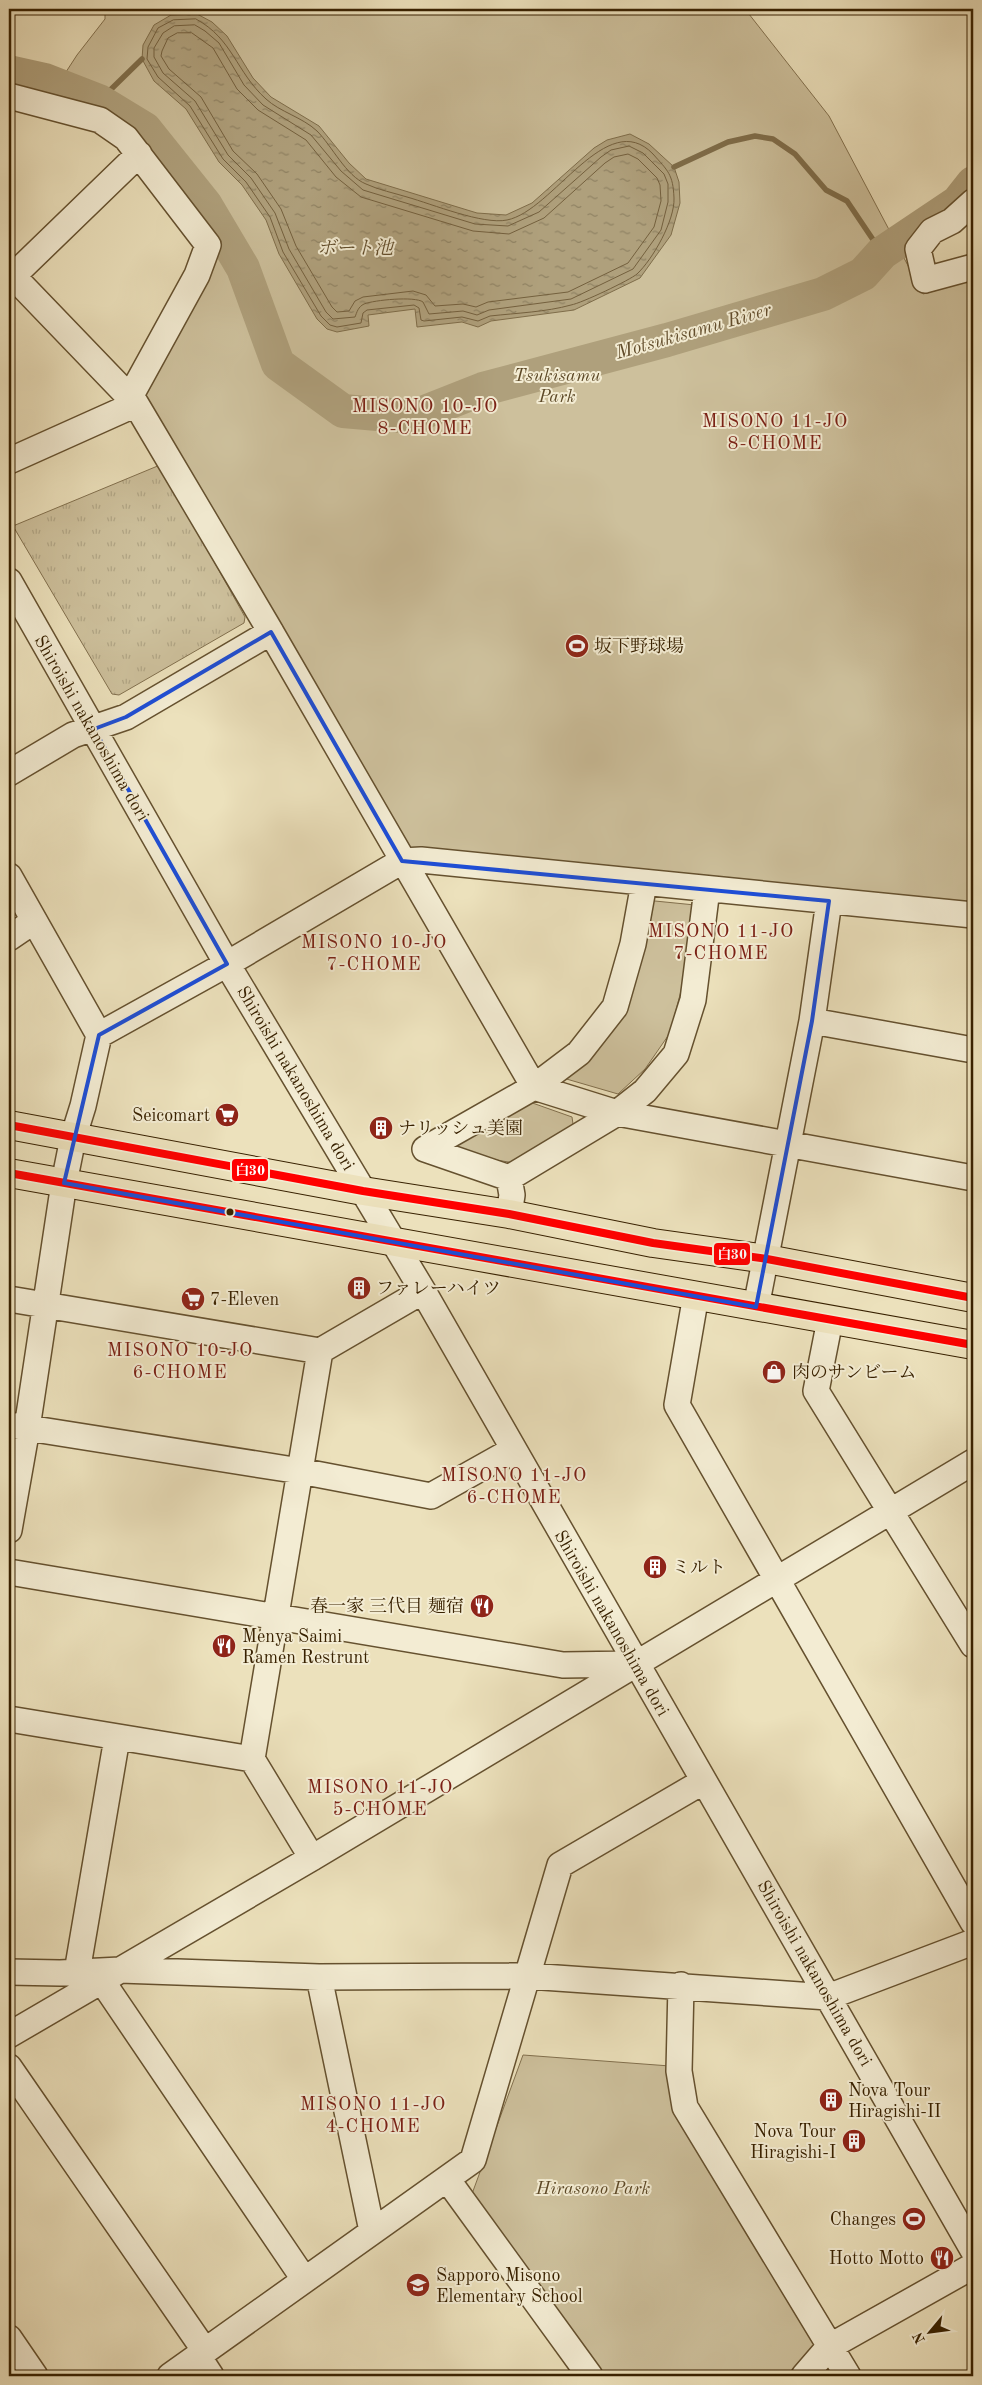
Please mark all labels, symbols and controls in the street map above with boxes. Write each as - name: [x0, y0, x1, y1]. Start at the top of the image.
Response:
- water label: ボート池: [317, 238, 395, 259]
- water label: Motsukisamu River: [613, 301, 774, 364]
- park label: Tsukisamu Park: [513, 367, 601, 406]
- district label: MISONO 10-JO 8-CHOME: [352, 398, 498, 439]
- district label: MISONO 11-JO 8-CHOME: [702, 413, 848, 454]
- street label: Shiroishi nakanoshima dori: [31, 633, 152, 825]
- sports icon: 坂下野球場: [564, 633, 590, 659]
- place label: 坂下野球場: [594, 637, 684, 656]
- district label: MISONO 11-JO 7-CHOME: [648, 923, 794, 964]
- district label: MISONO 10-JO 7-CHOME: [301, 934, 447, 975]
- street label: Shiroishi nakanoshima dori: [233, 983, 357, 1174]
- supermarket icon: Seicomart: [214, 1102, 240, 1128]
- place label: Seicomart: [132, 1107, 210, 1125]
- building icon: ナリッシュ美園: [368, 1115, 394, 1141]
- place label: ナリッシュ美園: [398, 1118, 523, 1138]
- line badge: 白30: [231, 1158, 269, 1182]
- text: 白30: [235, 1163, 265, 1178]
- unlabelled marker: [225, 1207, 235, 1217]
- line badge: 白30: [713, 1242, 751, 1266]
- text: 白30: [717, 1247, 747, 1262]
- building icon: ファレーハイツ: [346, 1275, 372, 1301]
- place label: ファレーハイツ: [376, 1280, 501, 1298]
- supermarket icon: 7-Eleven: [180, 1286, 206, 1312]
- place label: 7-Eleven: [210, 1291, 280, 1309]
- district label: MISONO 10-JO 6-CHOME: [107, 1342, 253, 1383]
- shop icon: 肉のサンビーム: [761, 1359, 787, 1385]
- place label: 肉のサンビーム: [792, 1363, 916, 1382]
- district label: MISONO 11-JO 6-CHOME: [441, 1467, 587, 1508]
- street label: Shiroishi nakanoshima dori: [551, 1528, 672, 1720]
- building icon: ミルト: [642, 1554, 668, 1580]
- place label: ミルト: [672, 1559, 726, 1577]
- restaurant icon: 春一家 三代目 麺宿: [469, 1593, 495, 1619]
- place label: 春一家 三代目 麺宿: [310, 1596, 464, 1616]
- place label: Menya Saimi Ramen Restrunt: [242, 1628, 369, 1667]
- restaurant icon: Menya Saimi Ramen Restrunt: [211, 1633, 237, 1659]
- district label: MISONO 11-JO 5-CHOME: [307, 1779, 453, 1820]
- street label: Shiroishi nakanoshima dori: [754, 1878, 875, 2070]
- place label: Nova Tour Hiragishi-II: [848, 2082, 941, 2121]
- building icon: Nova Tour Hiragishi-II: [818, 2087, 844, 2113]
- district label: MISONO 11-JO 4-CHOME: [300, 2096, 446, 2137]
- place label: Nova Tour Hiragishi-I: [750, 2123, 837, 2162]
- building icon: Nova Tour Hiragishi-I: [841, 2128, 867, 2154]
- park label: Hirasono Park: [535, 2180, 650, 2198]
- sports icon: Changes: [901, 2206, 927, 2232]
- place label: Changes: [830, 2211, 896, 2229]
- restaurant icon: Hotto Motto: [929, 2245, 955, 2271]
- place label: Hotto Motto: [829, 2250, 924, 2268]
- place label: Sapporo Misono Elementary School: [436, 2267, 583, 2306]
- school or university icon: Sapporo Misono Elementary School: [405, 2272, 431, 2298]
- north arrow: [904, 2308, 954, 2358]
- text: N: [911, 2329, 928, 2346]

